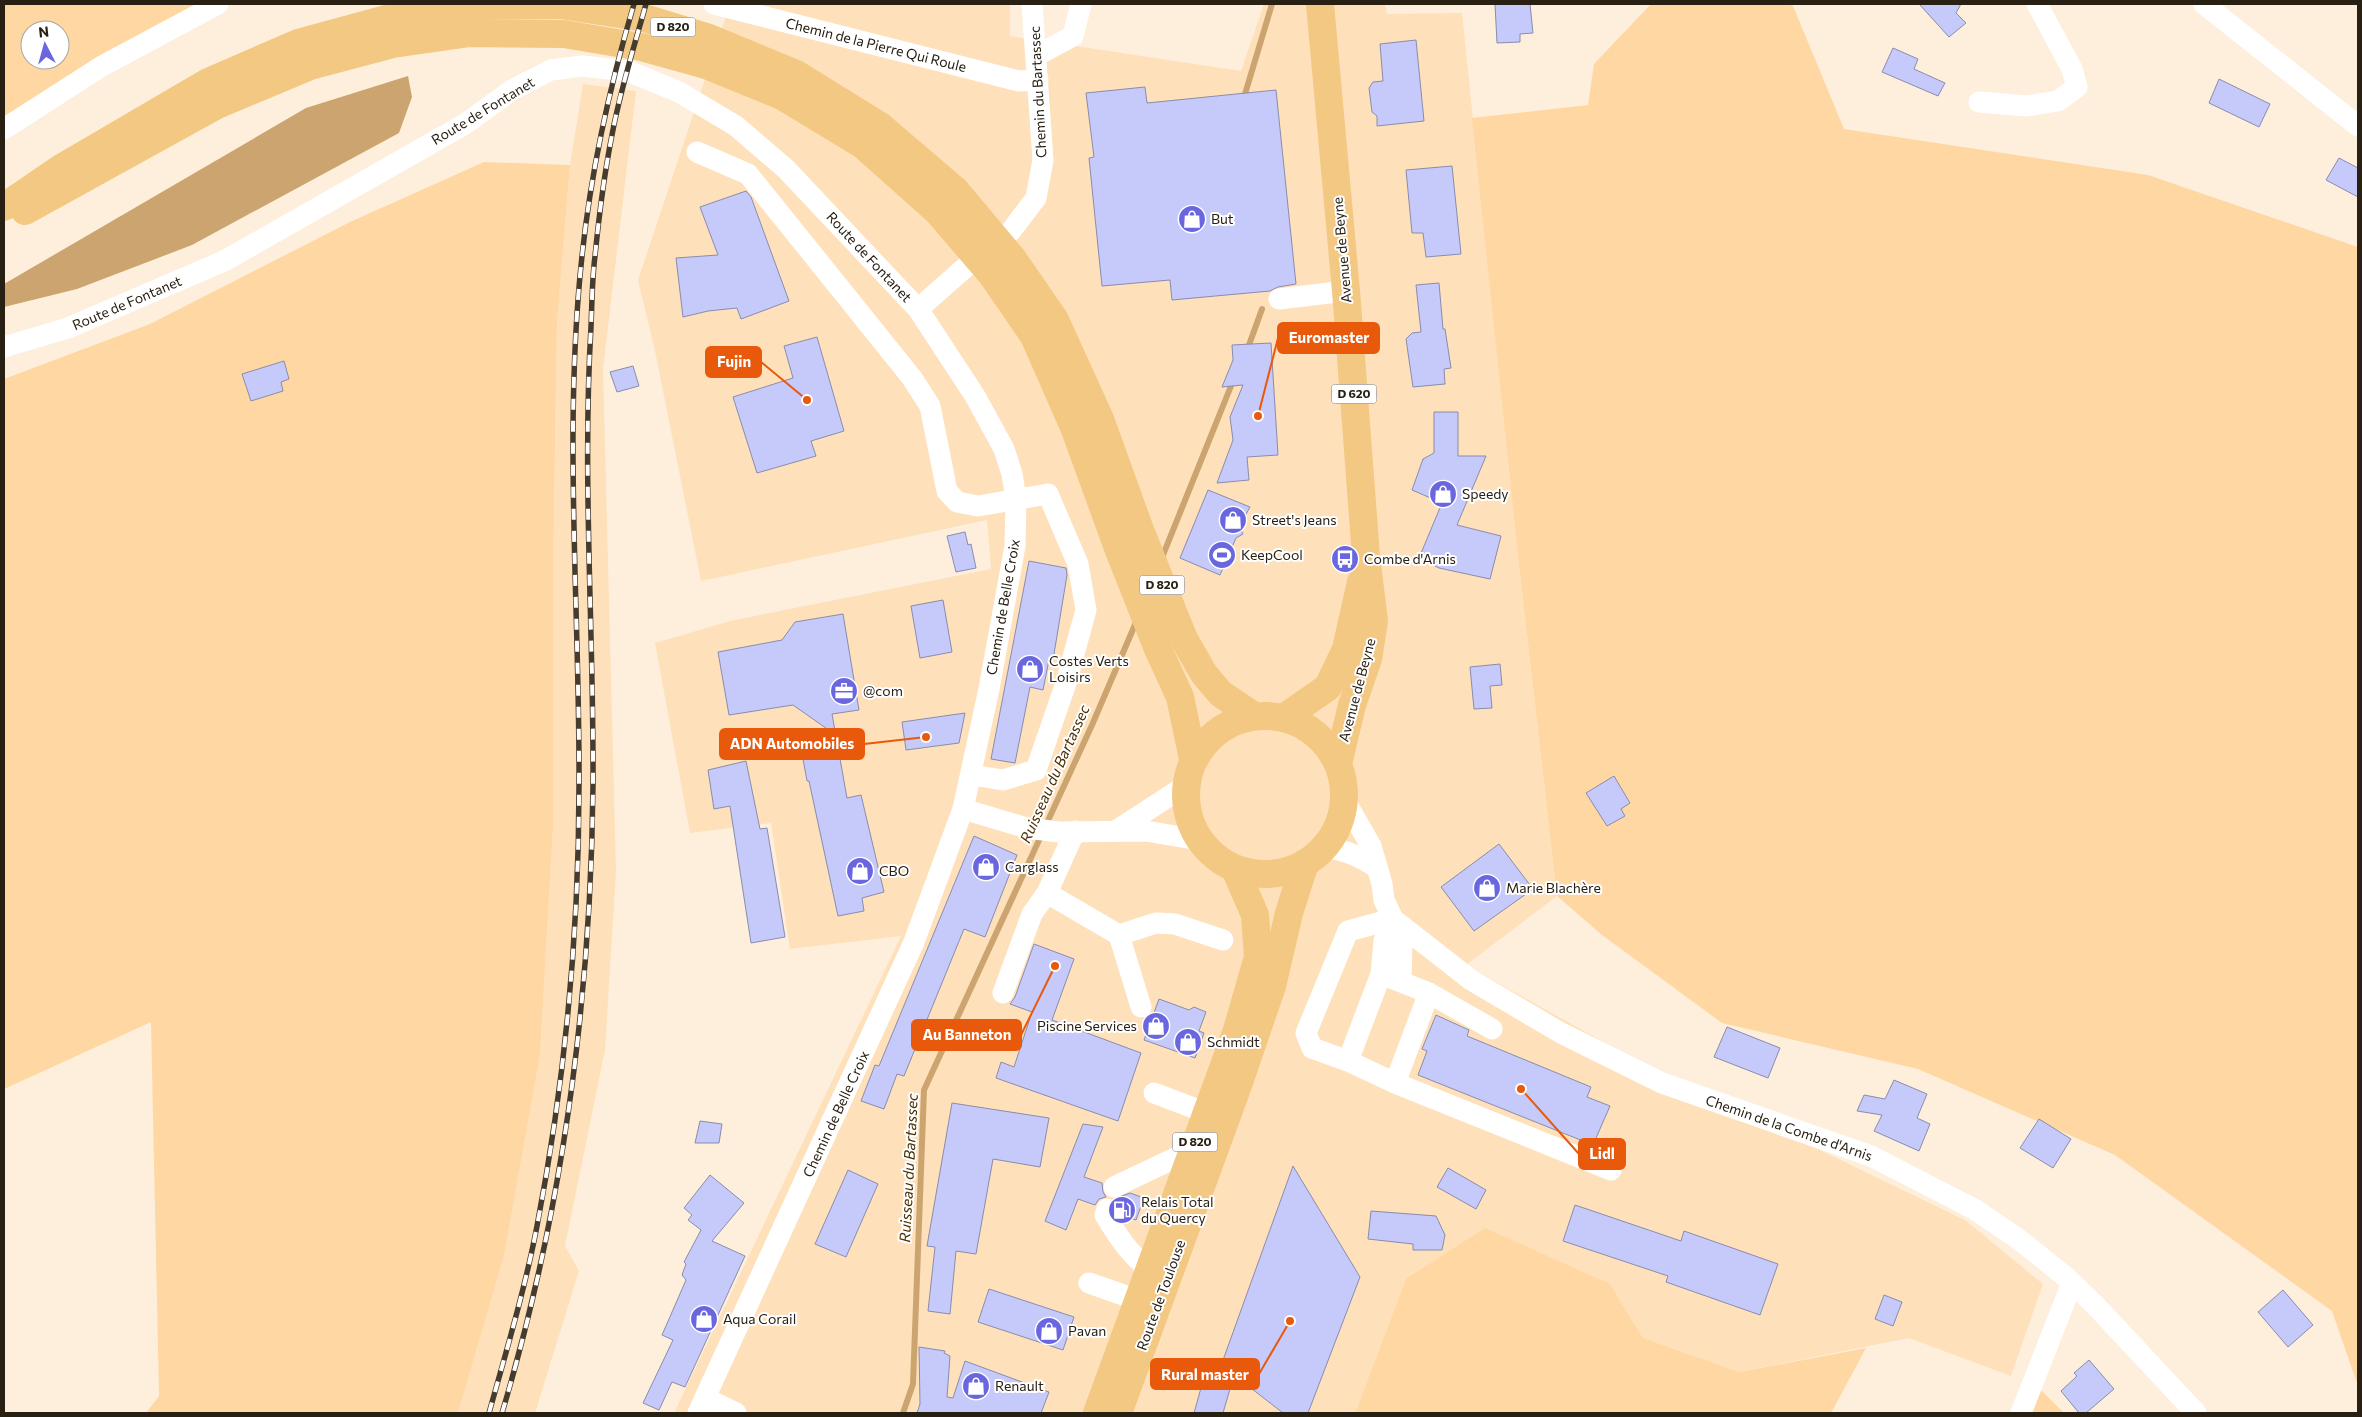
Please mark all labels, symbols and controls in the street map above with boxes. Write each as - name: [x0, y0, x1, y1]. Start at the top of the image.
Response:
- street label: Chemin de la Pierre Qui Roule: [784, 14, 968, 75]
- road number: D 820: [650, 18, 696, 36]
- north arrow: [20, 20, 70, 70]
- text: N: [37, 23, 50, 41]
- street label: Chemin du Bartassec: [1026, 26, 1049, 158]
- street label: Route de Fontanet: [428, 73, 538, 148]
- street label: Avenue de Beyne: [1328, 196, 1355, 304]
- shop icon: But: [1177, 204, 1207, 234]
- street label: Route de Fontanet: [823, 208, 916, 305]
- place label: But: [1211, 210, 1234, 227]
- street label: Route de Fontanet: [70, 272, 184, 333]
- callout: Euromaster: [1278, 323, 1379, 353]
- text: Euromaster: [1289, 328, 1369, 346]
- callout: Fujin: [706, 347, 761, 377]
- text: Fujin: [717, 352, 751, 370]
- road number: D 620: [1332, 384, 1376, 404]
- shop icon: Speedy: [1428, 479, 1458, 509]
- place label: Speedy: [1462, 485, 1509, 502]
- shop icon: Street's Jeans: [1218, 505, 1248, 535]
- place label: Street's Jeans: [1252, 511, 1337, 528]
- street label: Chemin de Belle Croix: [982, 537, 1023, 676]
- sports icon: KeepCool: [1207, 540, 1237, 570]
- bus stop icon: Combe d'Arnis: [1330, 544, 1360, 574]
- place label: KeepCool: [1241, 546, 1303, 563]
- place label: Combe d'Arnis: [1364, 550, 1456, 567]
- road number: D 820: [1140, 576, 1184, 594]
- street label: Avenue de Beyne: [1335, 636, 1378, 743]
- place label: Costes Verts Loisirs: [1049, 652, 1129, 685]
- shop icon: Costes Verts Loisirs: [1015, 654, 1045, 684]
- office icon: @com: [829, 676, 859, 706]
- place label: @com: [863, 682, 903, 699]
- water label: Ruisseau du Bartassec: [1016, 701, 1093, 845]
- callout: ADN Automobiles: [720, 729, 864, 759]
- text: ADN Automobiles: [730, 734, 854, 752]
- shop icon: Carglass: [971, 852, 1001, 882]
- shop icon: CBO: [845, 856, 875, 886]
- place label: Carglass: [1005, 858, 1059, 875]
- place label: CBO: [879, 862, 909, 879]
- shop icon: Marie Blachère: [1472, 873, 1502, 903]
- place label: Marie Blachère: [1506, 879, 1601, 896]
- shop icon: Piscine Services: [1141, 1011, 1171, 1041]
- place label: Piscine Services: [1037, 1017, 1137, 1034]
- callout: Au Banneton: [912, 1020, 1021, 1050]
- text: Au Banneton: [922, 1025, 1012, 1043]
- shop icon: Schmidt: [1173, 1027, 1203, 1057]
- place label: Schmidt: [1207, 1033, 1260, 1050]
- street label: Chemin de Belle Croix: [799, 1047, 873, 1180]
- street label: Chemin de la Combe d'Arnis: [1704, 1091, 1875, 1164]
- water label: Ruisseau du Bartassec: [895, 1092, 921, 1243]
- road number: D 820: [1172, 1132, 1218, 1152]
- callout: Lidl: [1579, 1139, 1625, 1169]
- text: Lidl: [1589, 1144, 1615, 1162]
- place label: Relais Total du Quercy: [1141, 1193, 1214, 1226]
- fuel station icon: Relais Total du Quercy: [1107, 1195, 1137, 1225]
- street label: Route de Toulouse: [1133, 1237, 1188, 1352]
- shop icon: Aqua Corail: [689, 1304, 719, 1334]
- place label: Aqua Corail: [723, 1310, 796, 1327]
- shop icon: Pavan: [1034, 1316, 1064, 1346]
- place label: Pavan: [1068, 1322, 1106, 1339]
- callout: Rural master: [1151, 1359, 1259, 1389]
- text: Rural master: [1161, 1365, 1249, 1383]
- shop icon: Renault: [961, 1371, 991, 1401]
- place label: Renault: [995, 1377, 1044, 1394]

